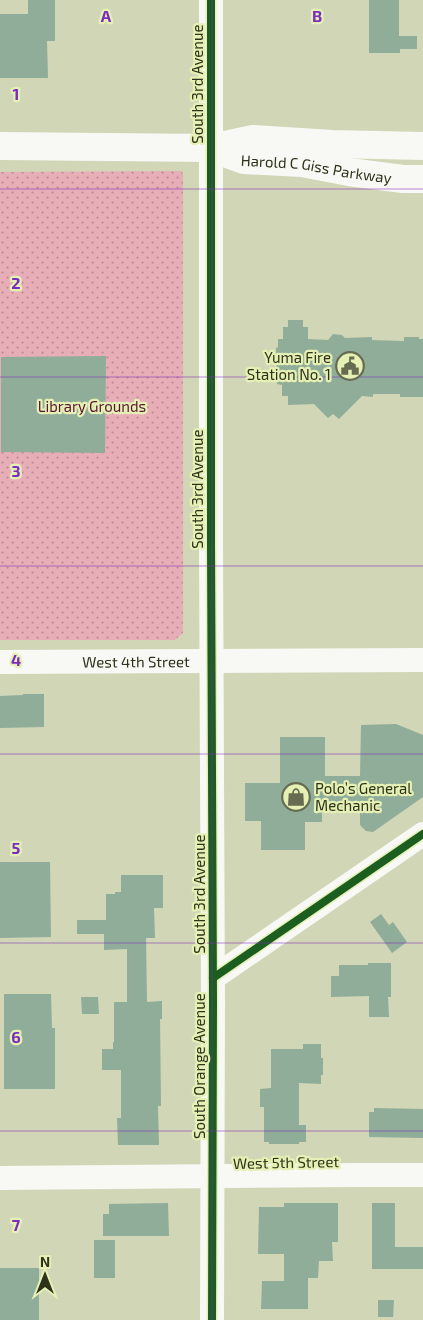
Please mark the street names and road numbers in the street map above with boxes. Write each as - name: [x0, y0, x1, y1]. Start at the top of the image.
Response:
- street label: South 3rd Avenue: [188, 24, 206, 144]
- street label: Harold C Giss Parkway: [240, 151, 393, 186]
- street label: South 3rd Avenue: [188, 429, 206, 549]
- street label: West 4th Street: [82, 652, 190, 671]
- street label: South 3rd Avenue: [190, 834, 208, 954]
- street label: South Orange Avenue: [190, 993, 208, 1139]
- street label: West 5th Street: [233, 1152, 340, 1172]

